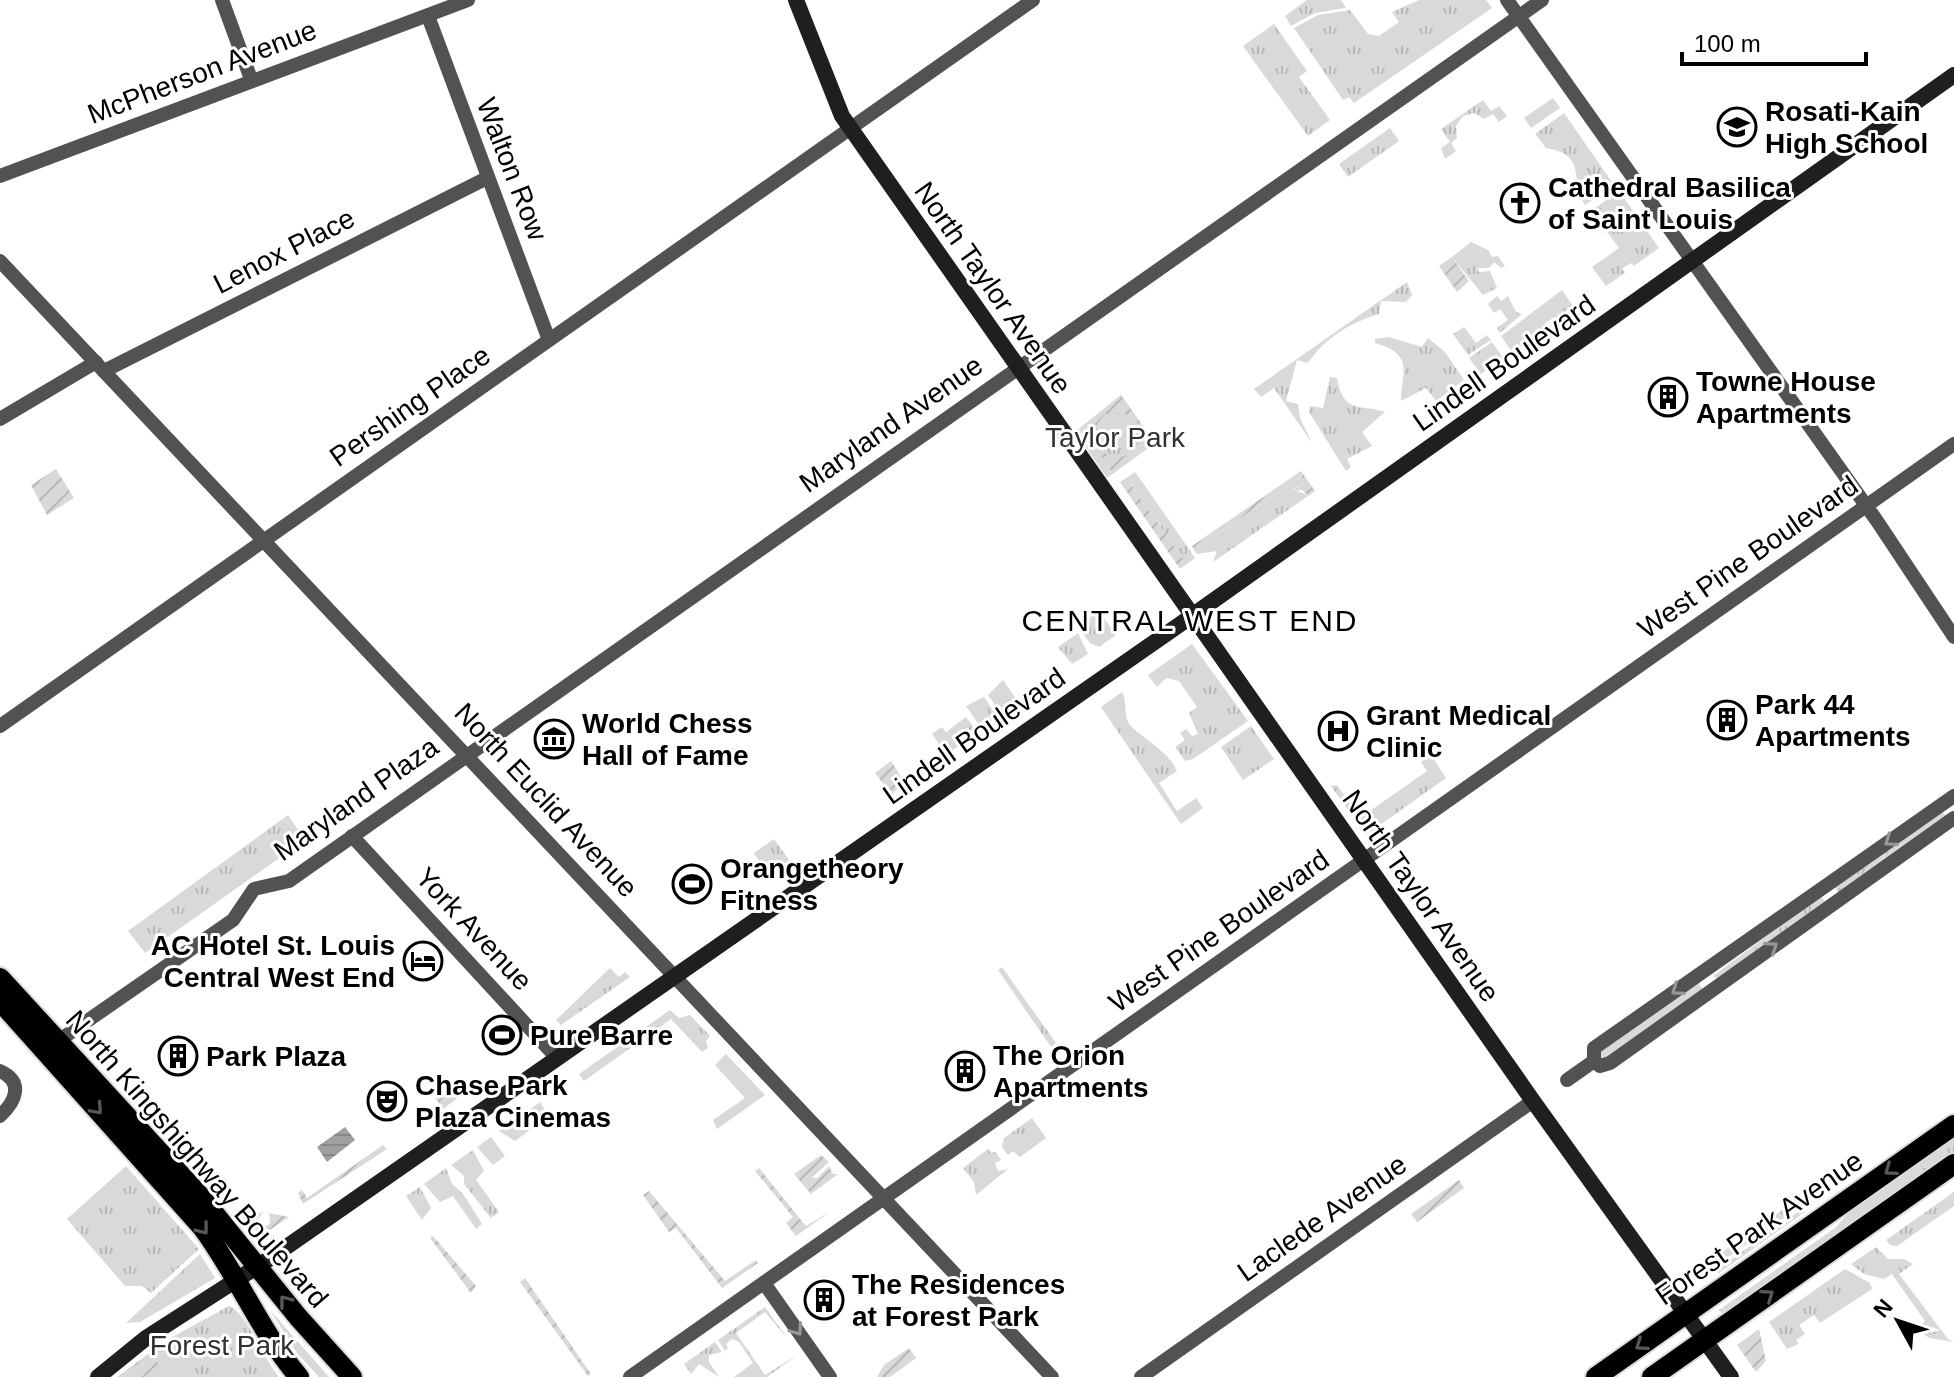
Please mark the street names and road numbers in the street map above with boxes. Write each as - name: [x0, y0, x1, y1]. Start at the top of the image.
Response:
- street label: McPherson Avenue: [83, 14, 321, 130]
- street label: Walton Row: [471, 93, 554, 245]
- street label: North Taylor Avenue: [908, 176, 1078, 400]
- street label: Lenox Place: [208, 202, 360, 300]
- street label: Lindell Boulevard: [1407, 289, 1601, 437]
- street label: Pershing Place: [324, 339, 496, 473]
- street label: Maryland Avenue: [794, 349, 988, 499]
- street label: West Pine Boulevard: [1632, 469, 1864, 645]
- street label: Lindell Boulevard: [877, 662, 1071, 810]
- street label: North Euclid Avenue: [448, 697, 644, 903]
- street label: Maryland Plaza: [268, 731, 444, 867]
- street label: North Taylor Avenue: [1336, 784, 1506, 1008]
- street label: West Pine Boulevard: [1103, 843, 1335, 1019]
- street label: York Avenue: [410, 861, 538, 997]
- street label: North Kingshighway Boulevard: [60, 1004, 334, 1314]
- street label: Forest Park Avenue: [1650, 1145, 1868, 1311]
- street label: Laclede Avenue: [1232, 1148, 1412, 1288]

